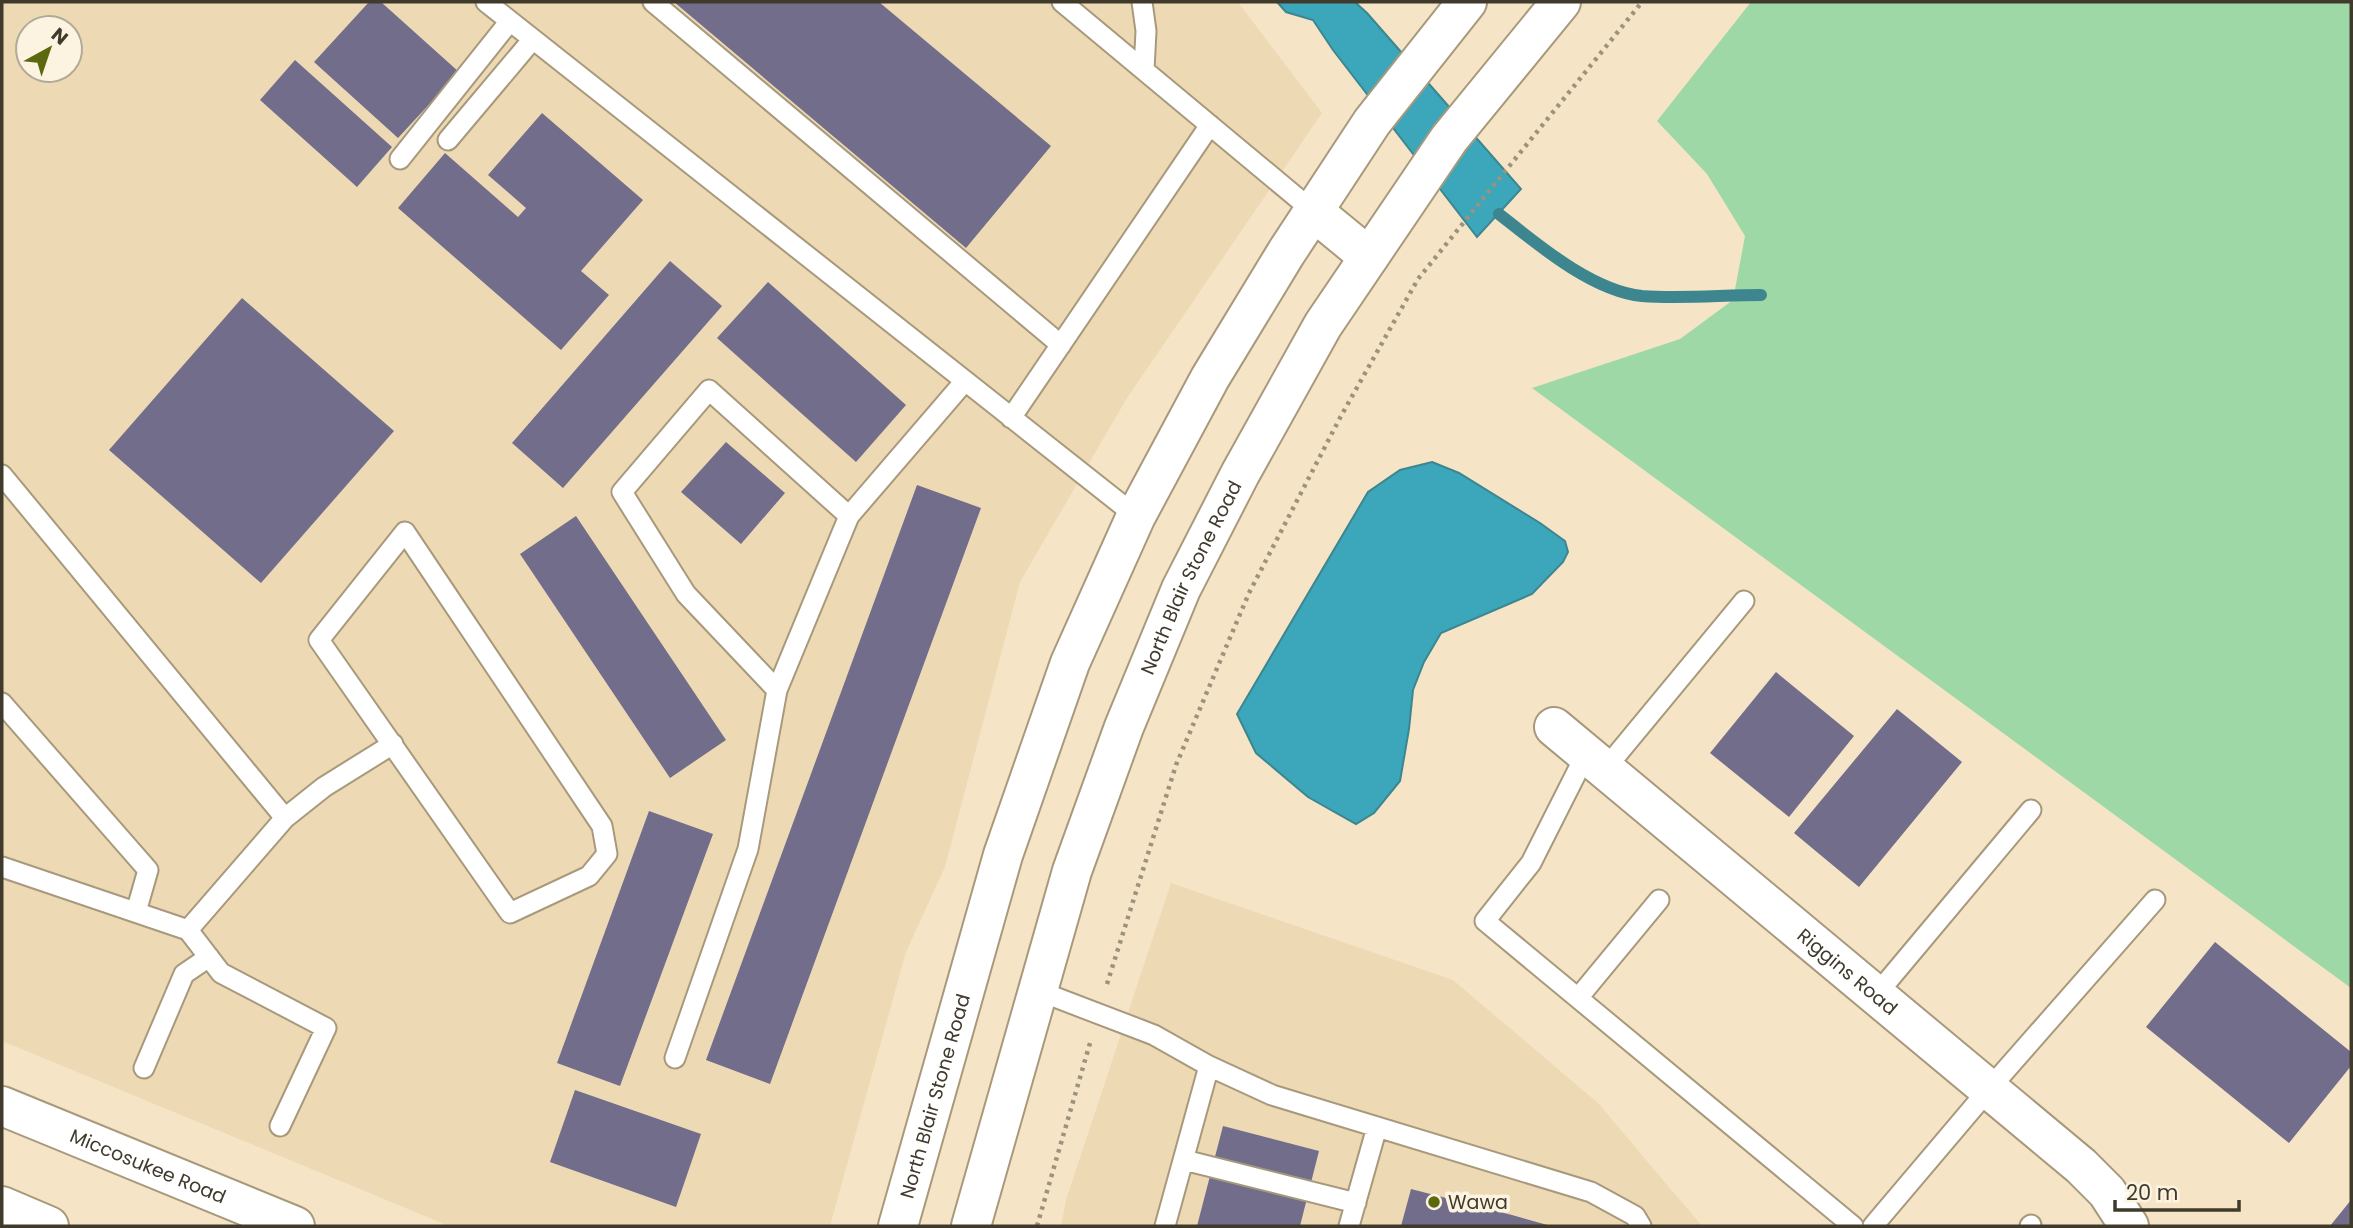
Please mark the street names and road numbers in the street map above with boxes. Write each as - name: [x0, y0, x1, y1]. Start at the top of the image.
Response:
- street label: North Blair Stone Road: [1134, 476, 1248, 679]
- street label: Riggins Road: [1792, 922, 1904, 1021]
- street label: North Blair Stone Road: [893, 991, 977, 1202]
- street label: Miccosukee Road: [66, 1122, 230, 1210]

